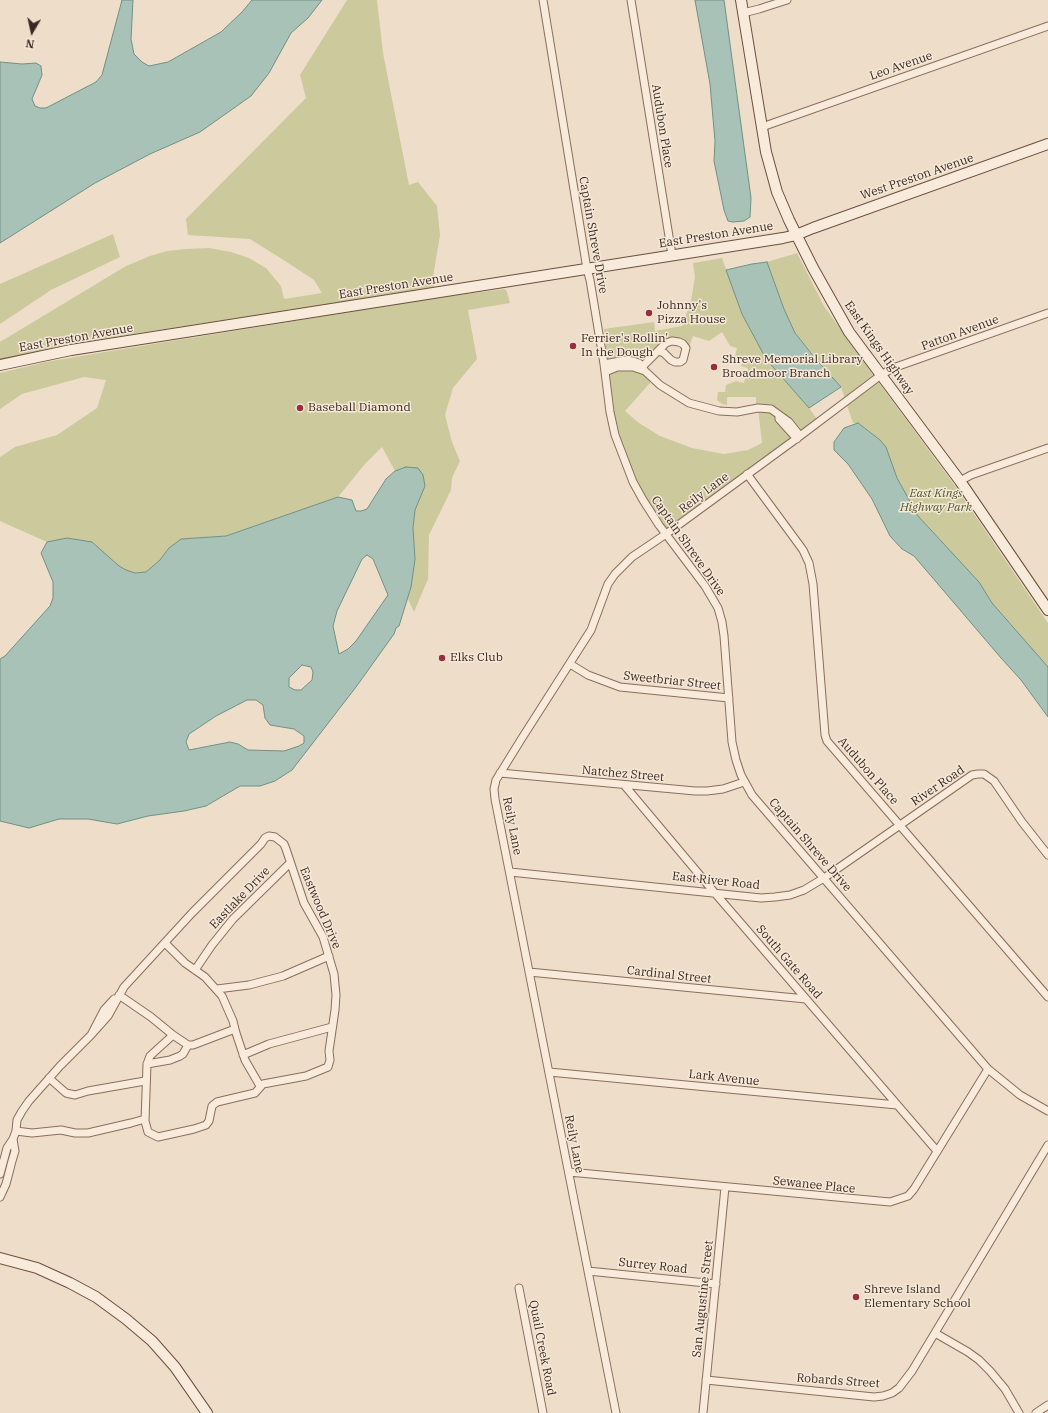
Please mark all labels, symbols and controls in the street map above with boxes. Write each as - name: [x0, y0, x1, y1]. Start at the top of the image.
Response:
- north arrow: [12, 12, 52, 52]
- text: N: [25, 36, 36, 51]
- street label: Leo Avenue: [868, 49, 934, 83]
- street label: Audubon Place: [648, 83, 676, 169]
- street label: West Preston Avenue: [858, 151, 976, 203]
- street label: Captain Shreve Drive: [576, 175, 610, 295]
- street label: East Preston Avenue: [658, 219, 774, 251]
- street label: East Preston Avenue: [338, 270, 454, 302]
- street label: East Kings Highway: [841, 298, 917, 398]
- place label: Johnny's Pizza House: [657, 299, 726, 327]
- marker: Johnny's Pizza House: [644, 308, 654, 318]
- street label: Patton Avenue: [919, 312, 1001, 354]
- street label: East Preston Avenue: [18, 321, 134, 355]
- place label: Ferrier's Rollin' In the Dough: [581, 332, 668, 360]
- marker: Ferrier's Rollin' In the Dough: [568, 341, 578, 351]
- place label: Shreve Memorial Library Broadmoor Branch: [722, 353, 863, 381]
- marker: Shreve Memorial Library Broadmoor Branch: [709, 362, 719, 372]
- place label: Baseball Diamond: [308, 401, 411, 415]
- marker: Baseball Diamond: [295, 403, 305, 413]
- street label: Reily Lane: [676, 470, 732, 516]
- park label: East Kings Highway Park: [900, 487, 972, 515]
- street label: Captain Shreve Drive: [648, 493, 728, 599]
- place label: Elks Club: [450, 651, 503, 665]
- marker: Elks Club: [437, 653, 447, 663]
- street label: Sweetbriar Street: [623, 669, 721, 693]
- street label: Audubon Place: [835, 734, 901, 808]
- street label: Natchez Street: [581, 763, 665, 785]
- street label: River Road: [909, 763, 967, 809]
- street label: Captain Shreve Drive: [766, 795, 854, 895]
- street label: Reily Lane: [499, 796, 525, 856]
- street label: Eastlake Drive: [207, 864, 273, 932]
- street label: Eastwood Drive: [296, 865, 344, 951]
- street label: East River Road: [671, 869, 761, 893]
- street label: South Gate Road: [753, 922, 825, 1002]
- street label: Cardinal Street: [626, 963, 712, 987]
- street label: Lark Avenue: [688, 1067, 760, 1089]
- street label: Reily Lane: [561, 1114, 587, 1174]
- street label: Sewanee Place: [772, 1174, 856, 1196]
- street label: San Augustine Street: [690, 1240, 716, 1358]
- street label: Surrey Road: [618, 1255, 688, 1277]
- place label: Shreve Island Elementary School: [864, 1283, 971, 1311]
- marker: Shreve Island Elementary School: [851, 1292, 861, 1302]
- street label: Quail Creek Road: [526, 1299, 558, 1397]
- street label: Robards Street: [796, 1371, 880, 1391]

